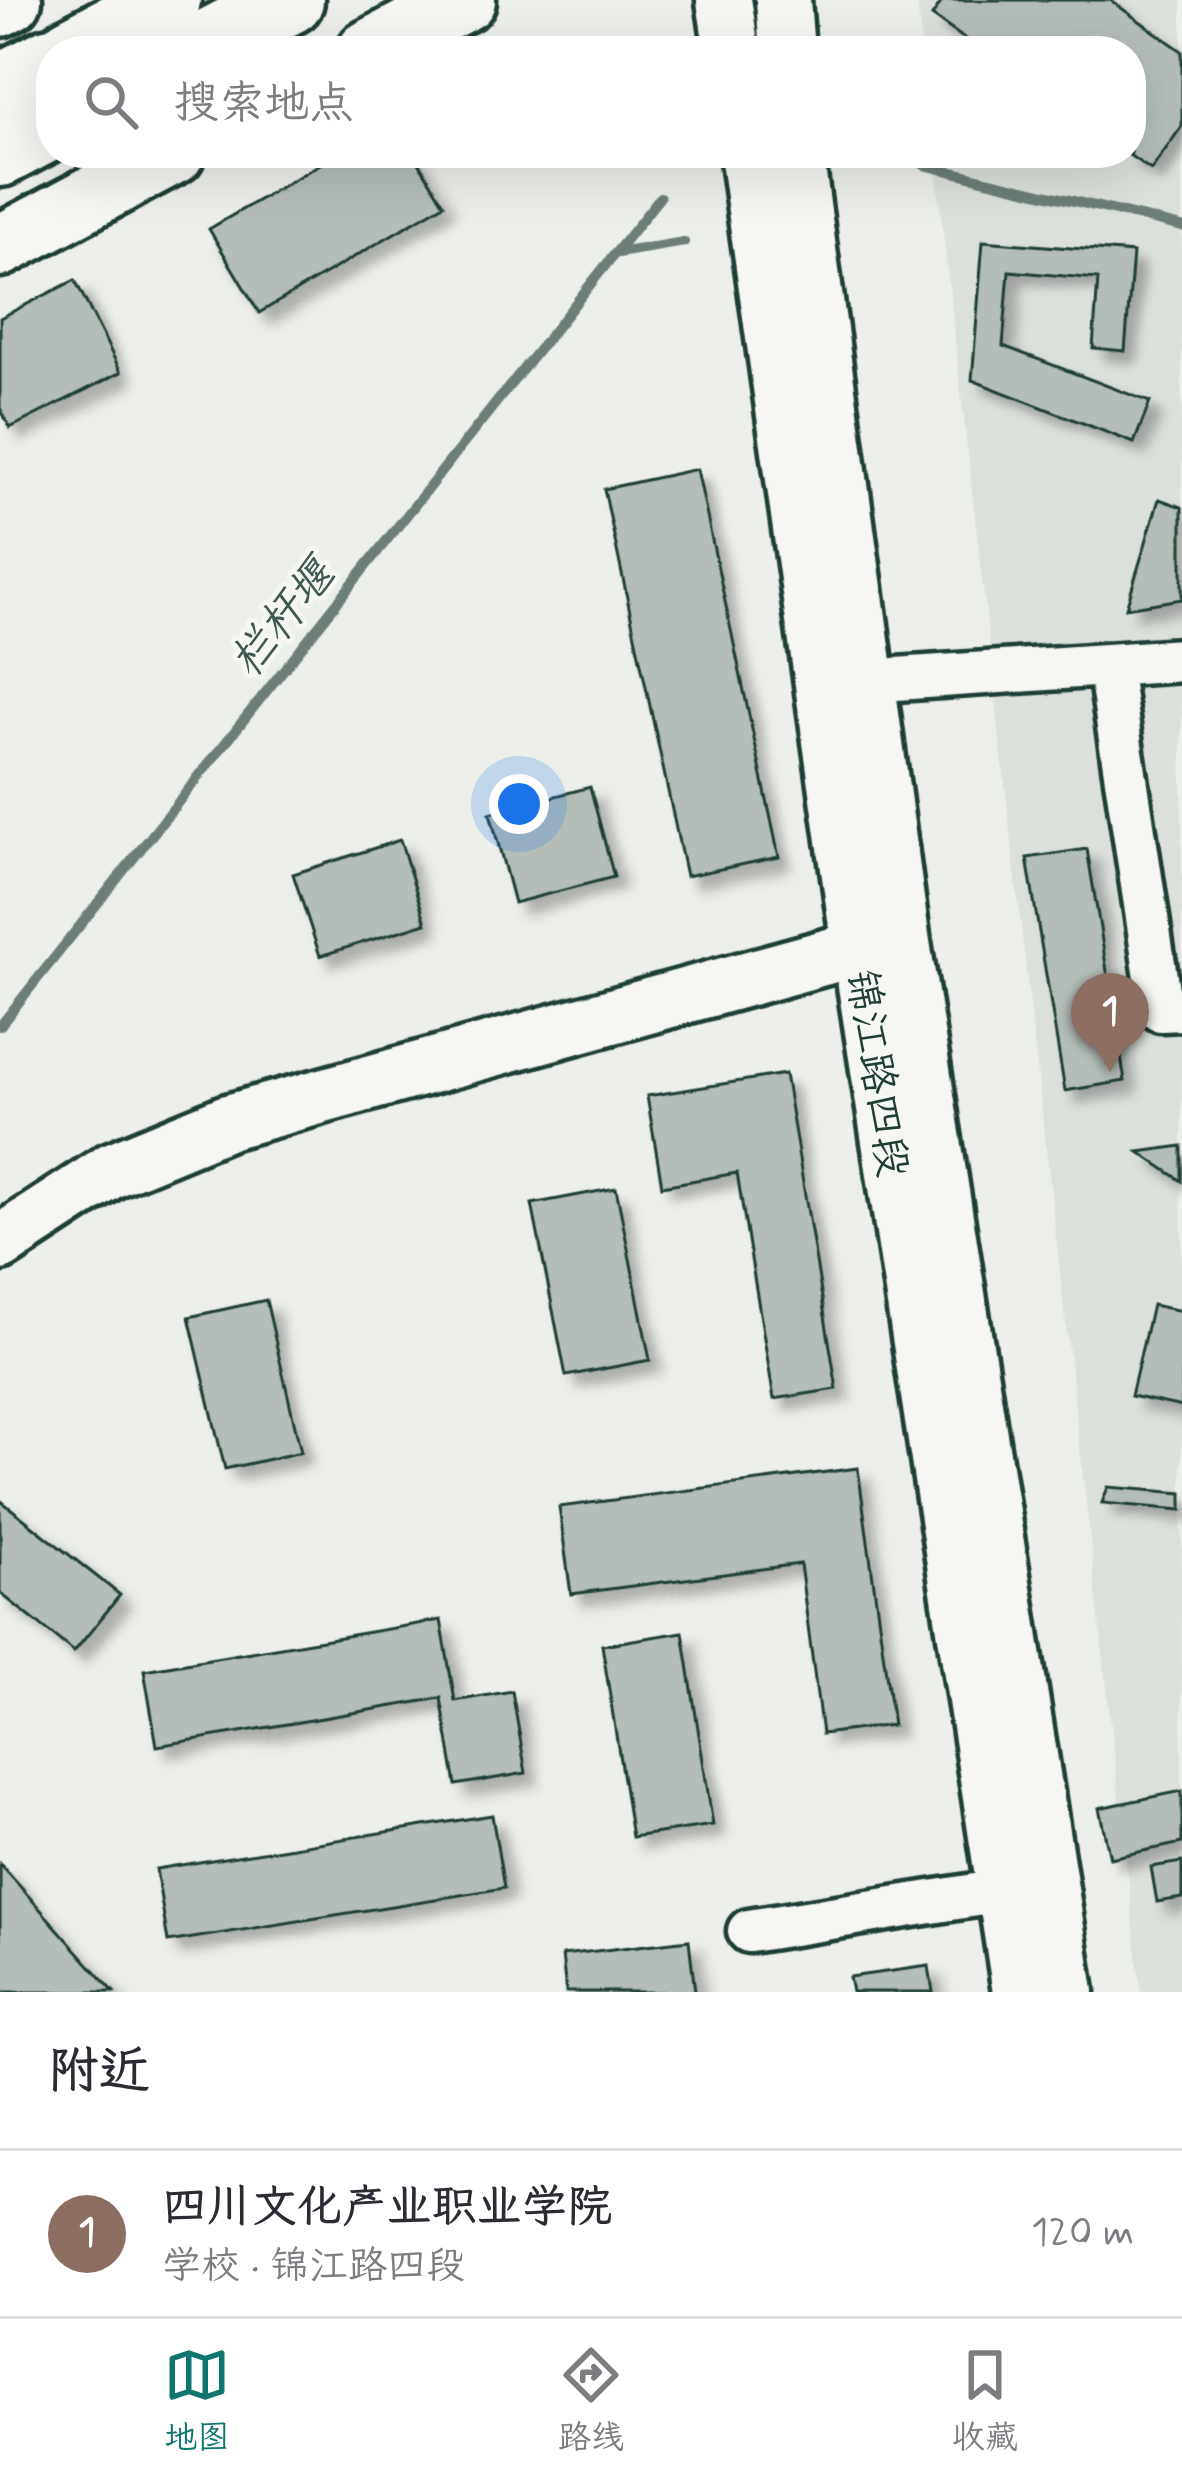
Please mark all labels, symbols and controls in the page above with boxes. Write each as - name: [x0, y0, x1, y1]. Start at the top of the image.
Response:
- search box: [36, 36, 1146, 168]
- icon: search: [78, 69, 144, 135]
- text: 搜索地点: [174, 75, 354, 134]
- water label: 栏杆堰: [218, 544, 352, 690]
- your location: [489, 774, 549, 834]
- street label: 锦江路四段: [832, 966, 919, 1182]
- pin: 1: [1071, 973, 1149, 1072]
- text: 附近: [48, 2040, 150, 2106]
- text: 四川文化产业职业学院: [162, 2179, 612, 2238]
- text: 1: [78, 2208, 96, 2259]
- text: 120 m: [1031, 2208, 1134, 2259]
- text: 学校 · 锦江路四段: [162, 2242, 465, 2293]
- tab: 地图: [164, 2342, 230, 2461]
- tab: 路线: [558, 2342, 624, 2461]
- tab: 收藏: [952, 2342, 1018, 2461]

